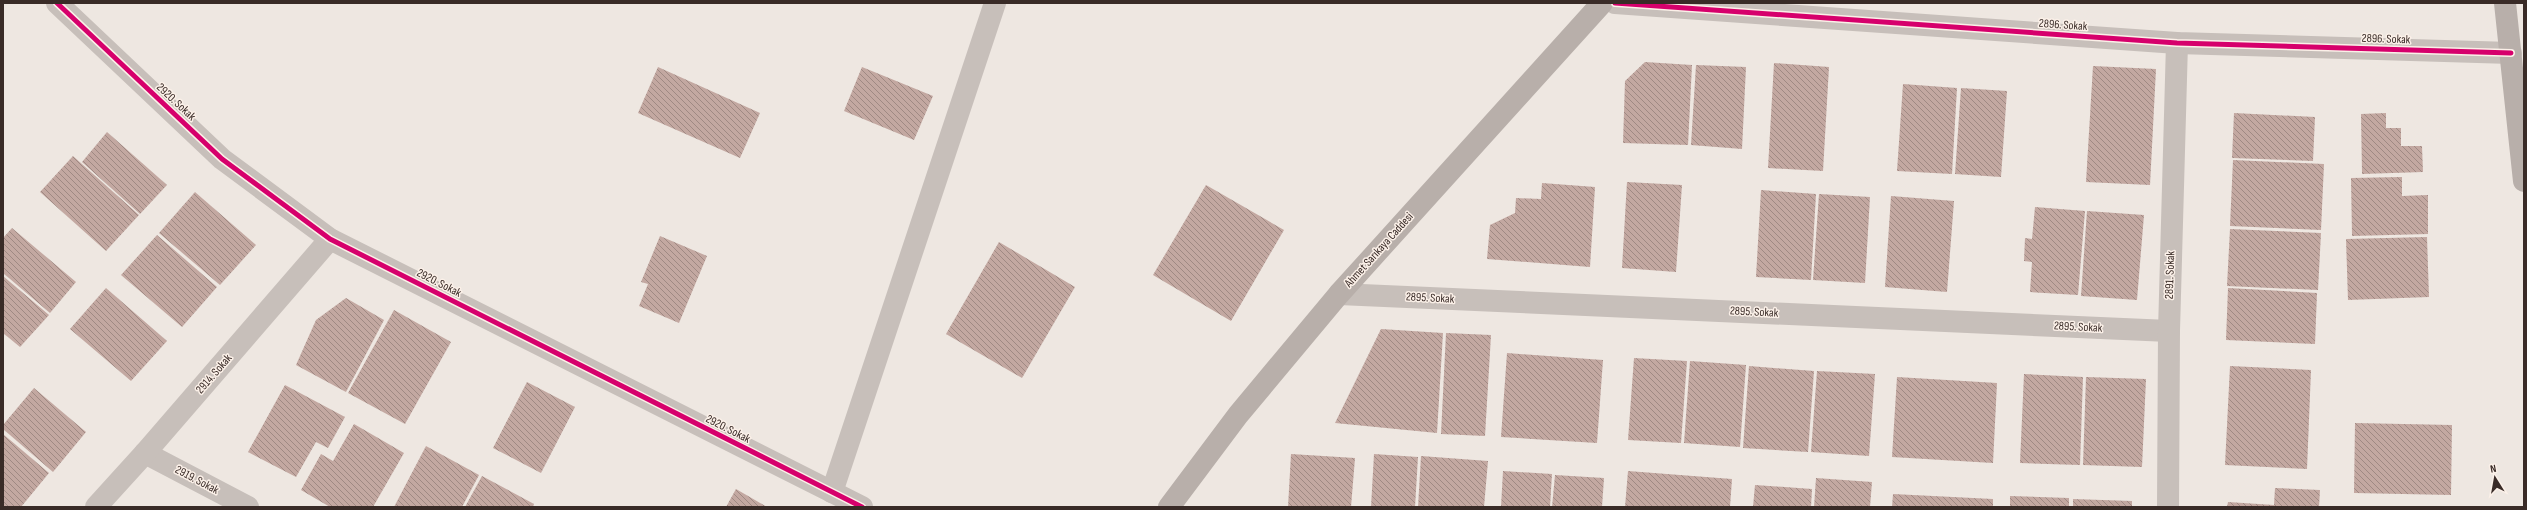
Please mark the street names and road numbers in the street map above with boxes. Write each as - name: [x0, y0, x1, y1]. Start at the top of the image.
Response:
- street label: 2896. Sokak: [2038, 16, 2088, 34]
- street label: 2896. Sokak: [2361, 31, 2411, 47]
- street label: 2920. Sokak: [153, 80, 199, 124]
- street label: Ahmet Sarıkaya Caddesi: [1341, 209, 1417, 291]
- street label: 2891. Sokak: [2162, 250, 2178, 299]
- street label: 2920. Sokak: [414, 265, 464, 301]
- street label: 2895. Sokak: [1405, 289, 1455, 307]
- street label: 2895. Sokak: [1729, 303, 1779, 321]
- street label: 2895. Sokak: [2053, 318, 2103, 336]
- street label: 2914. Sokak: [193, 351, 236, 397]
- street label: 2920. Sokak: [703, 411, 753, 447]
- street label: 2919. Sokak: [172, 462, 222, 498]

